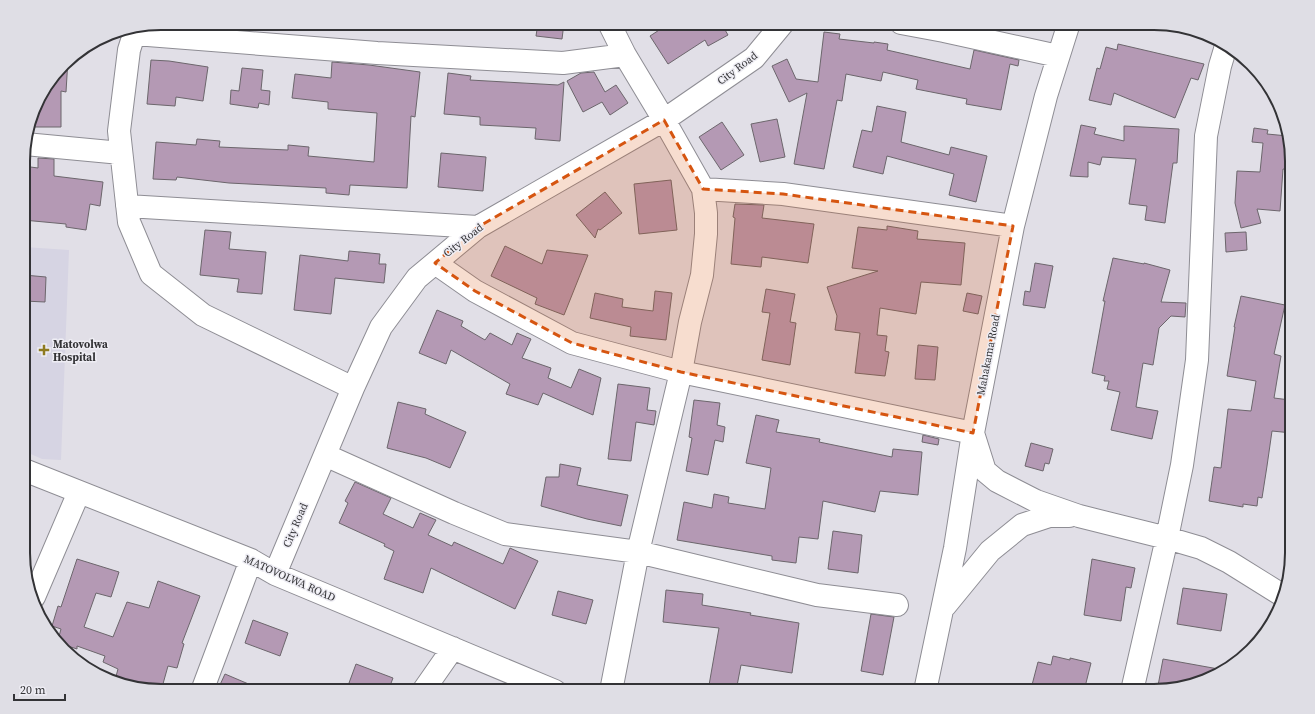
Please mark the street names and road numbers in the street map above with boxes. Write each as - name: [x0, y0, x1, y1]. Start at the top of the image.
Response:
- street label: City Road: [714, 48, 761, 89]
- street label: City Road: [440, 220, 487, 261]
- street label: Mahakama Road: [973, 313, 1004, 397]
- street label: City Road: [279, 500, 312, 550]
- street label: MATOVOLWA ROAD: [242, 552, 338, 605]

